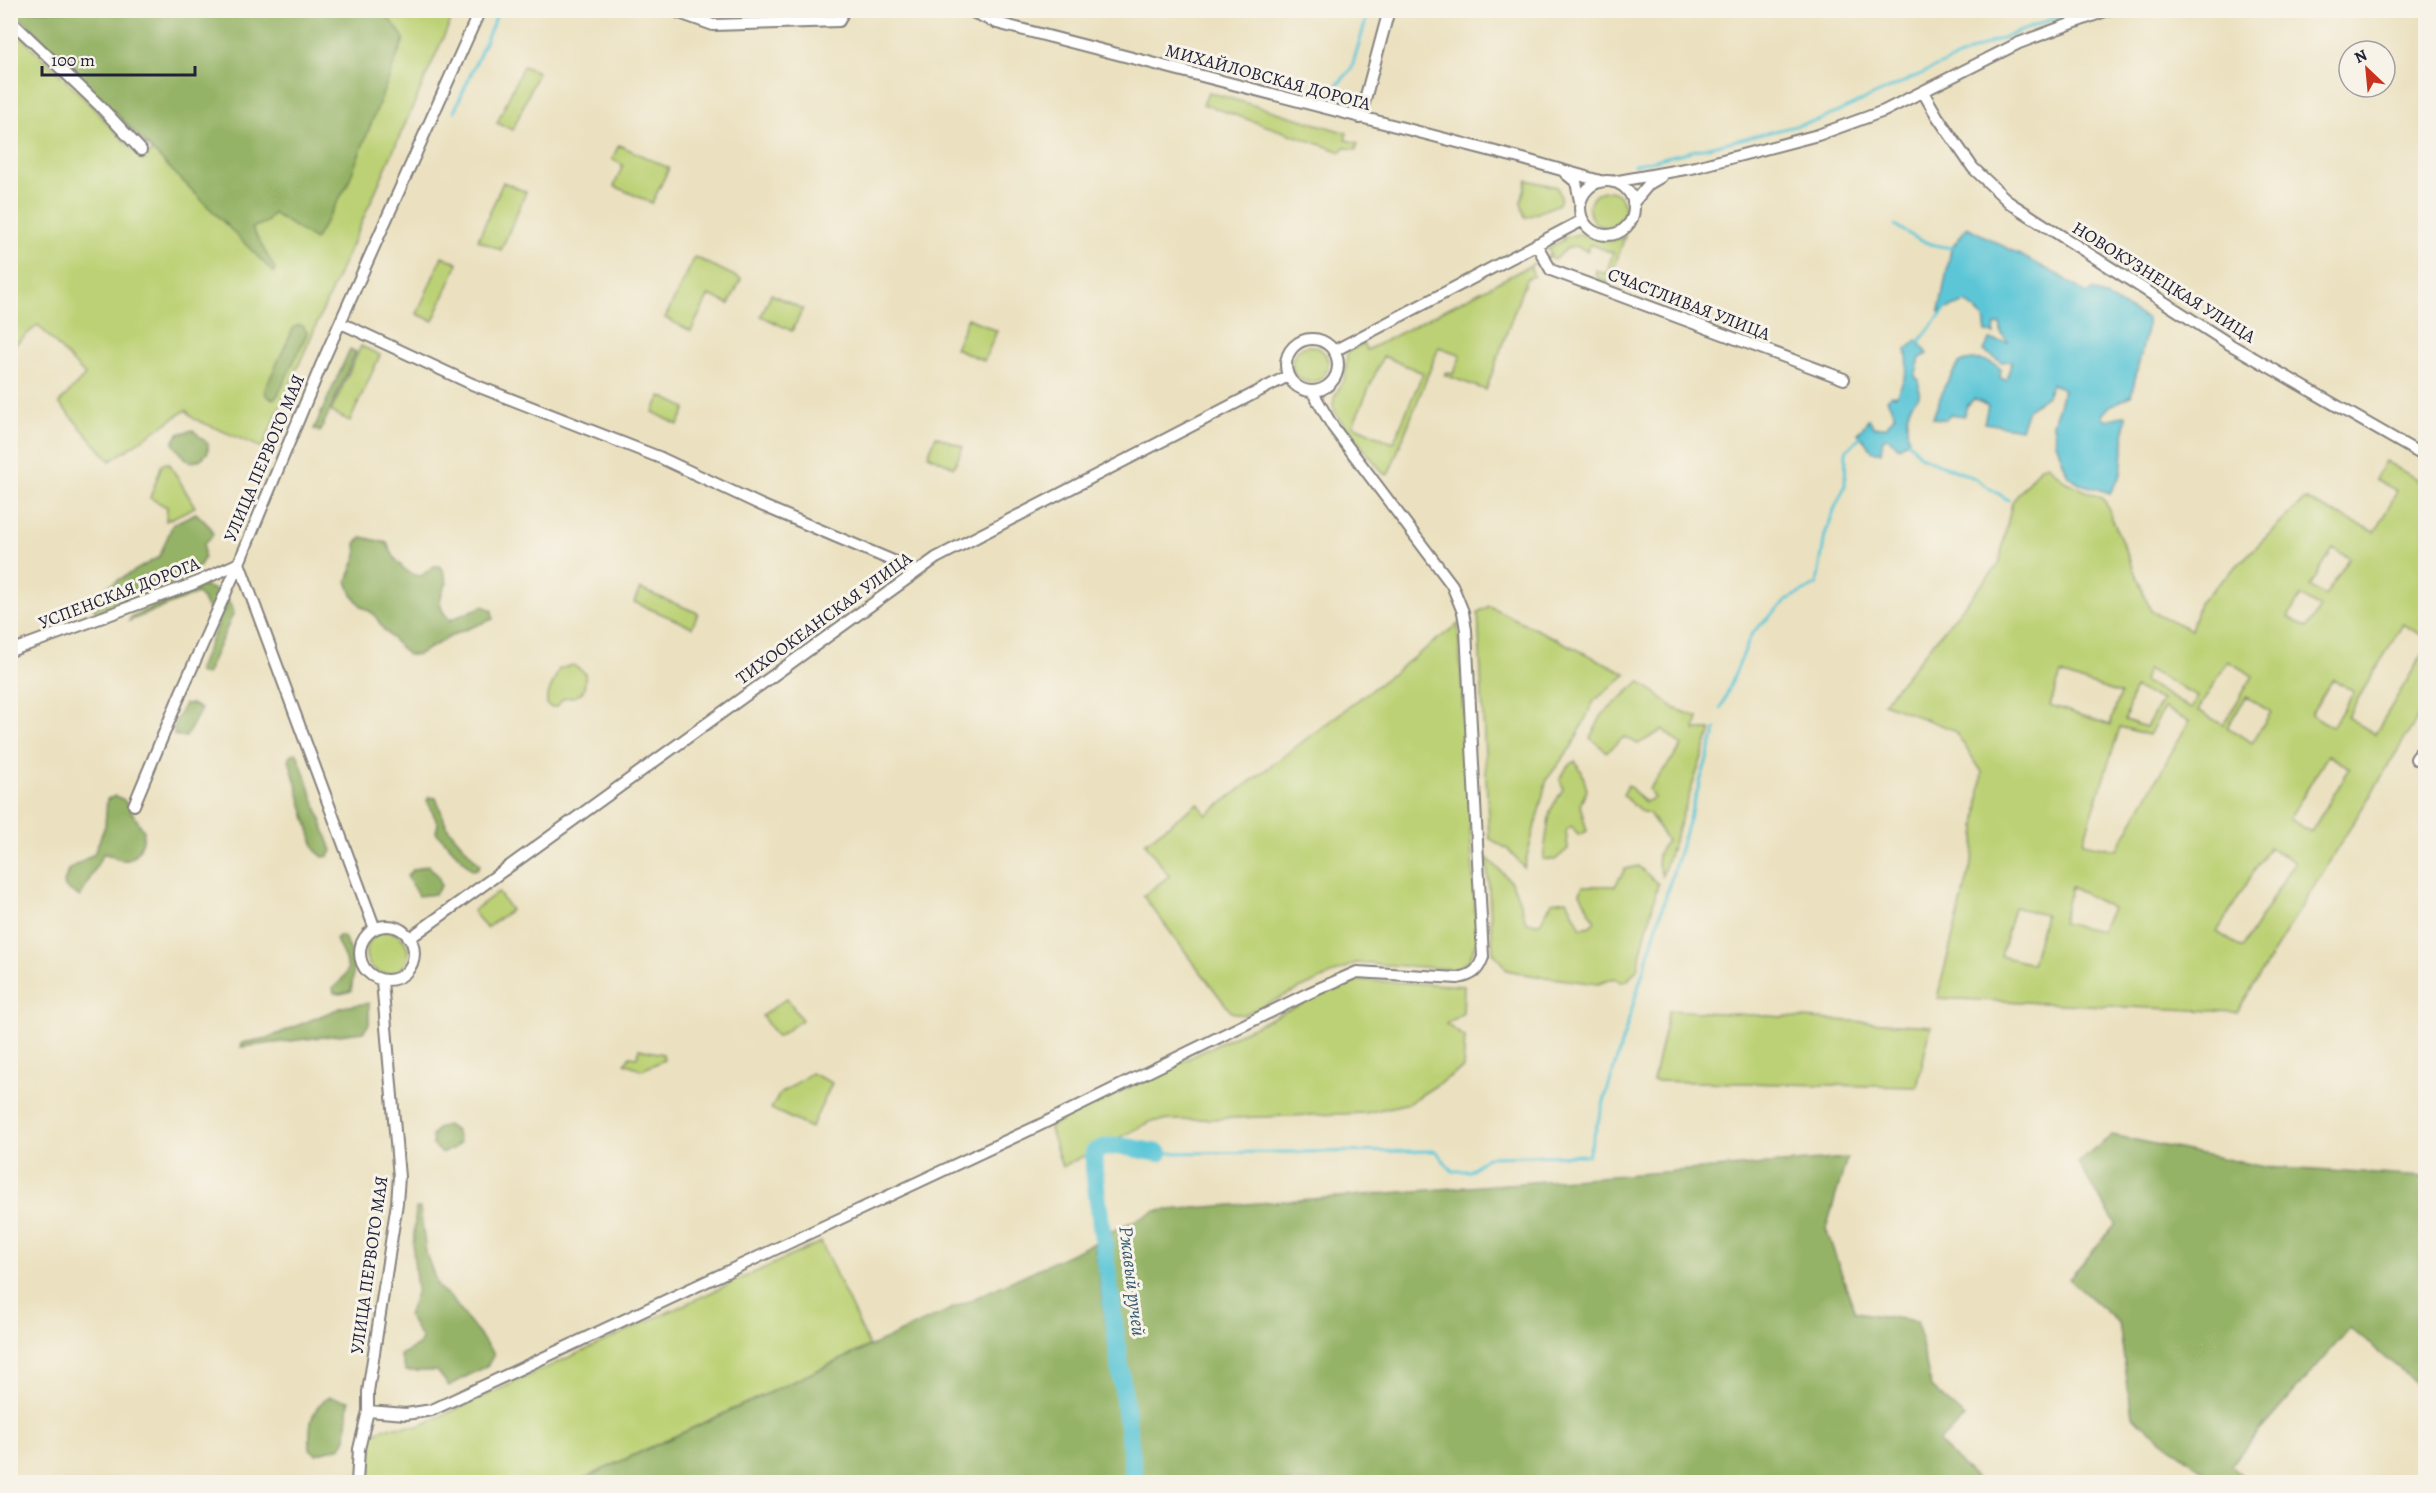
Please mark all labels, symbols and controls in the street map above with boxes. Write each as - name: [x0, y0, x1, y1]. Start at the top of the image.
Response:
- street label: МИХАЙЛОВСКАЯ ДОРОГА: [1163, 38, 1374, 116]
- scale bar: [42, 39, 195, 77]
- north arrow: [2337, 39, 2397, 99]
- text: N: [2351, 44, 2371, 69]
- text: 100 m: [51, 48, 95, 72]
- street label: НОВОКУЗНЕЦКАЯ УЛИЦА: [2068, 216, 2261, 349]
- street label: СЧАСТЛИВАЯ УЛИЦА: [1604, 262, 1774, 346]
- street label: УЛИЦА ПЕРВОГО МАЯ: [218, 371, 310, 545]
- street label: ТИХООКЕАНСКАЯ УЛИЦА: [731, 546, 917, 690]
- street label: УСПЕНСКАЯ ДОРОГА: [35, 551, 203, 635]
- street label: УЛИЦА ПЕРВОГО МАЯ: [345, 1174, 393, 1356]
- water label: Ржавый ручей: [1112, 1224, 1153, 1338]

